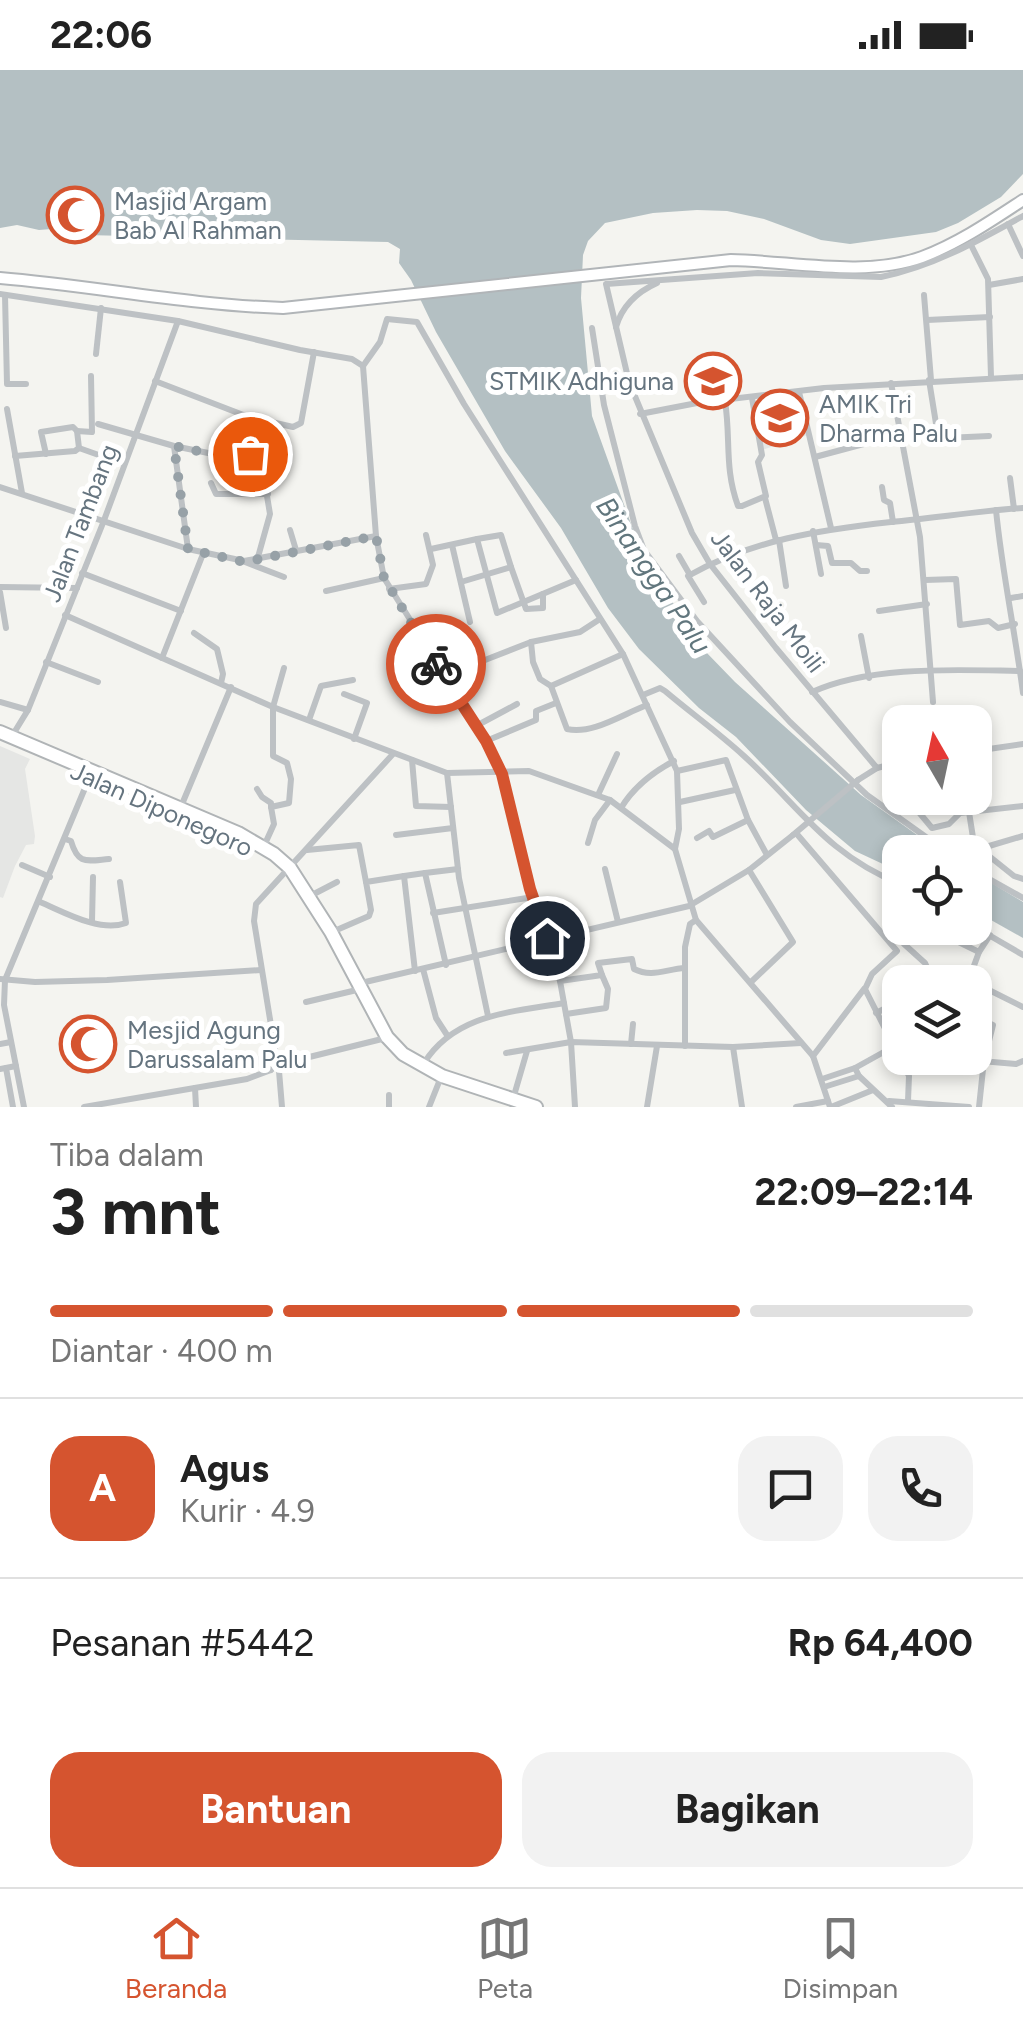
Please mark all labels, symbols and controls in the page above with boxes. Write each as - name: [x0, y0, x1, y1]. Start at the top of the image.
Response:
- text: 22:06: [50, 12, 152, 58]
- mosque icon: Masjid Argam Bab Al Rahman: [45, 185, 105, 245]
- place label: Masjid Argam Bab Al Rahman: [114, 186, 282, 245]
- school or university icon: STMIK Adhiguna: [683, 351, 743, 411]
- place label: STMIK Adhiguna: [489, 366, 674, 396]
- school or university icon: AMIK Tri Dharma Palu: [750, 388, 810, 448]
- place label: AMIK Tri Dharma Palu: [819, 389, 958, 448]
- pin: [208, 412, 293, 497]
- icon: bag: [223, 427, 278, 482]
- street label: Jalan Tambang: [36, 440, 124, 606]
- water label: Binangga Palu: [589, 490, 719, 660]
- street label: Jalan Raja Moili: [705, 524, 831, 678]
- courier: [386, 614, 486, 714]
- icon: bike: [409, 637, 464, 692]
- north arrow: [882, 705, 992, 815]
- map controls: [882, 705, 992, 1075]
- street label: Jalan Diponegoro: [66, 755, 258, 863]
- button: locate: [882, 835, 992, 945]
- pin: [505, 896, 590, 981]
- icon: home: [520, 911, 575, 966]
- button: layers: [882, 965, 992, 1075]
- mosque icon: Mesjid Agung Darussalam Palu: [58, 1014, 118, 1074]
- place label: Mesjid Agung Darussalam Palu: [127, 1015, 308, 1074]
- text: Tiba dalam: [50, 1136, 204, 1174]
- text: 22:09–22:14: [754, 1169, 973, 1215]
- text: 3 mnt: [50, 1172, 221, 1250]
- text: Diantar · 400 m: [50, 1332, 273, 1370]
- button: chat: [738, 1436, 843, 1541]
- button: phone: [868, 1436, 973, 1541]
- text: Agus: [180, 1446, 269, 1492]
- text: A: [89, 1465, 116, 1511]
- text: Kurir · 4.9: [180, 1492, 315, 1530]
- text: Pesanan #5442: [50, 1620, 315, 1666]
- text: Rp 64,400: [787, 1620, 973, 1666]
- button: Bantuan: [50, 1752, 502, 1867]
- button: Bagikan: [522, 1752, 973, 1867]
- tab: Beranda: [125, 1911, 227, 2005]
- tab: Peta: [477, 1911, 533, 2005]
- tab: Disimpan: [783, 1911, 898, 2005]

